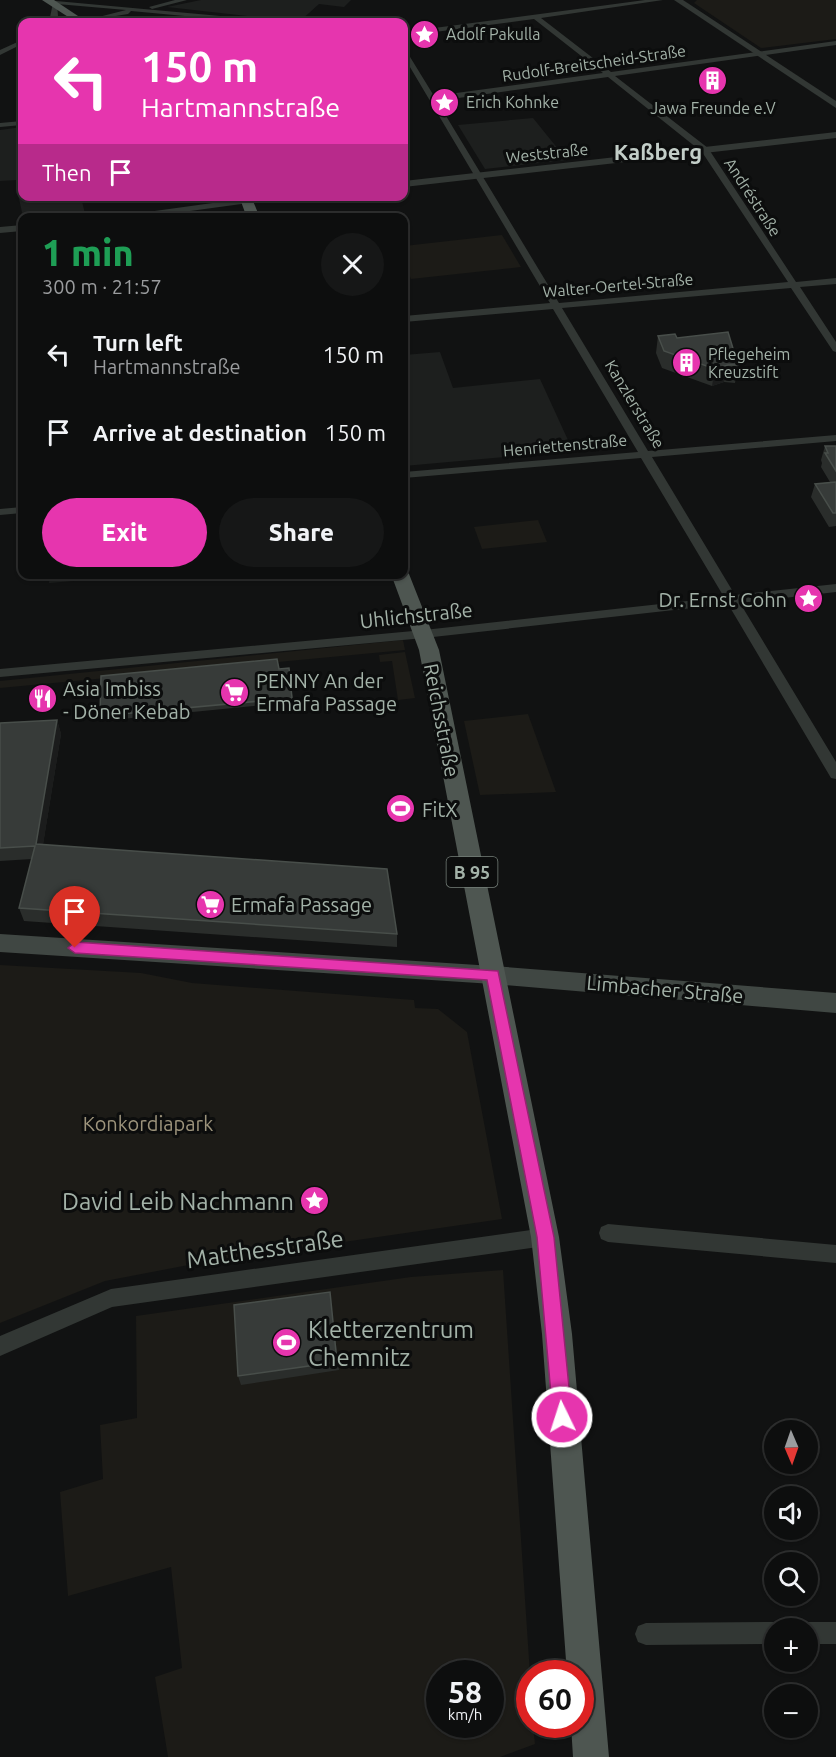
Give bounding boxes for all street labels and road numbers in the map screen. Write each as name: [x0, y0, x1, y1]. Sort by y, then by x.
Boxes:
street label: Rudolf-Breitscheid-Straße: [501, 41, 687, 85]
street label: Weststraße: [505, 140, 589, 166]
street label: Andréstraße: [721, 154, 785, 240]
street label: Walter-Oertel-Straße: [542, 269, 694, 301]
street label: Kanzlerstraße: [602, 357, 668, 451]
street label: Henriettenstraße: [502, 431, 628, 459]
street label: Uhlichstraße: [358, 598, 474, 632]
street label: Reichsstraße: [420, 661, 464, 779]
road number: B 95: [446, 857, 498, 887]
street label: Limbacher Straße: [586, 971, 744, 1007]
street label: Matthesstraße: [185, 1225, 345, 1273]

